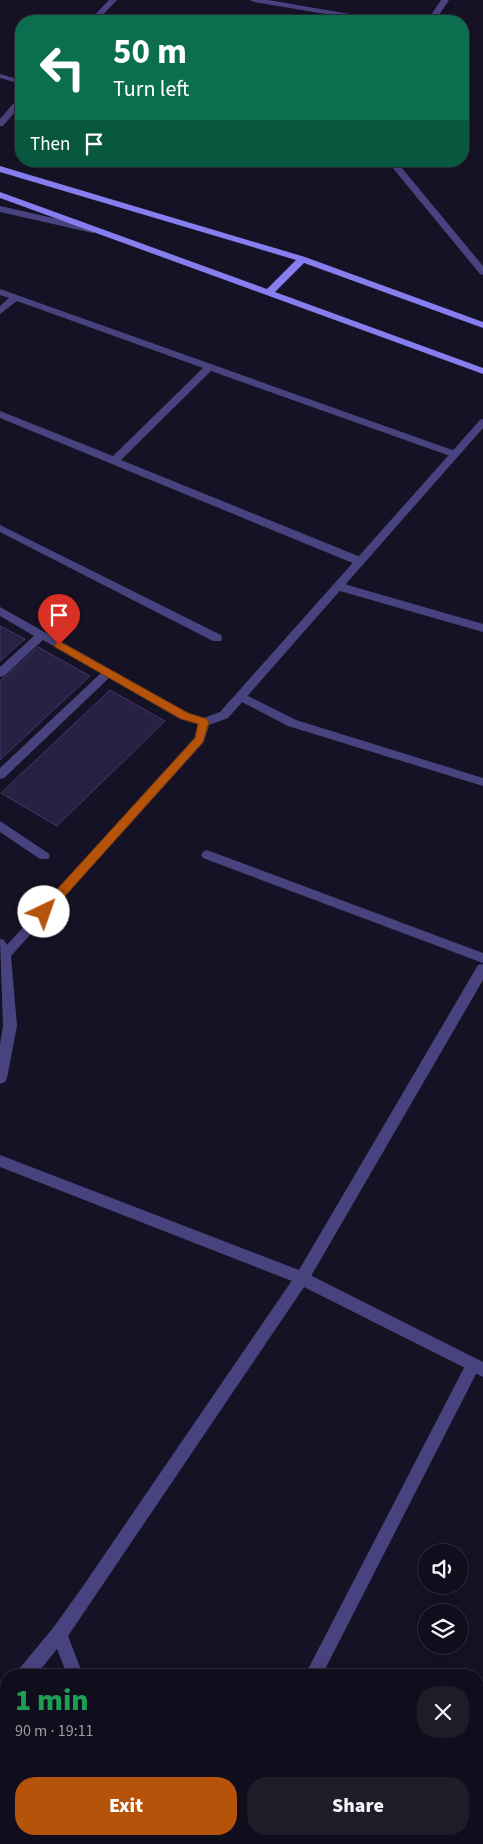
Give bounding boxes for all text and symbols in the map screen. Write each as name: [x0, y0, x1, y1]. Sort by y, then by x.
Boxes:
text: 50 m: [113, 27, 187, 77]
icon: left: [30, 35, 95, 100]
text: Turn left: [113, 73, 189, 105]
icon: arrive: [80, 130, 108, 158]
text: Then: [30, 131, 70, 158]
pin: [38, 594, 80, 645]
icon: arrive: [45, 601, 73, 629]
position arrow: [17, 885, 69, 937]
map controls: [418, 1544, 468, 1654]
button: sound: [418, 1544, 468, 1594]
button: layers: [418, 1604, 468, 1654]
text: 1 min: [15, 1679, 89, 1722]
button: close: [417, 1686, 469, 1738]
text: 90 m · 19:11: [15, 1720, 94, 1742]
button: Exit: [15, 1777, 237, 1835]
button: Share: [247, 1777, 469, 1835]

